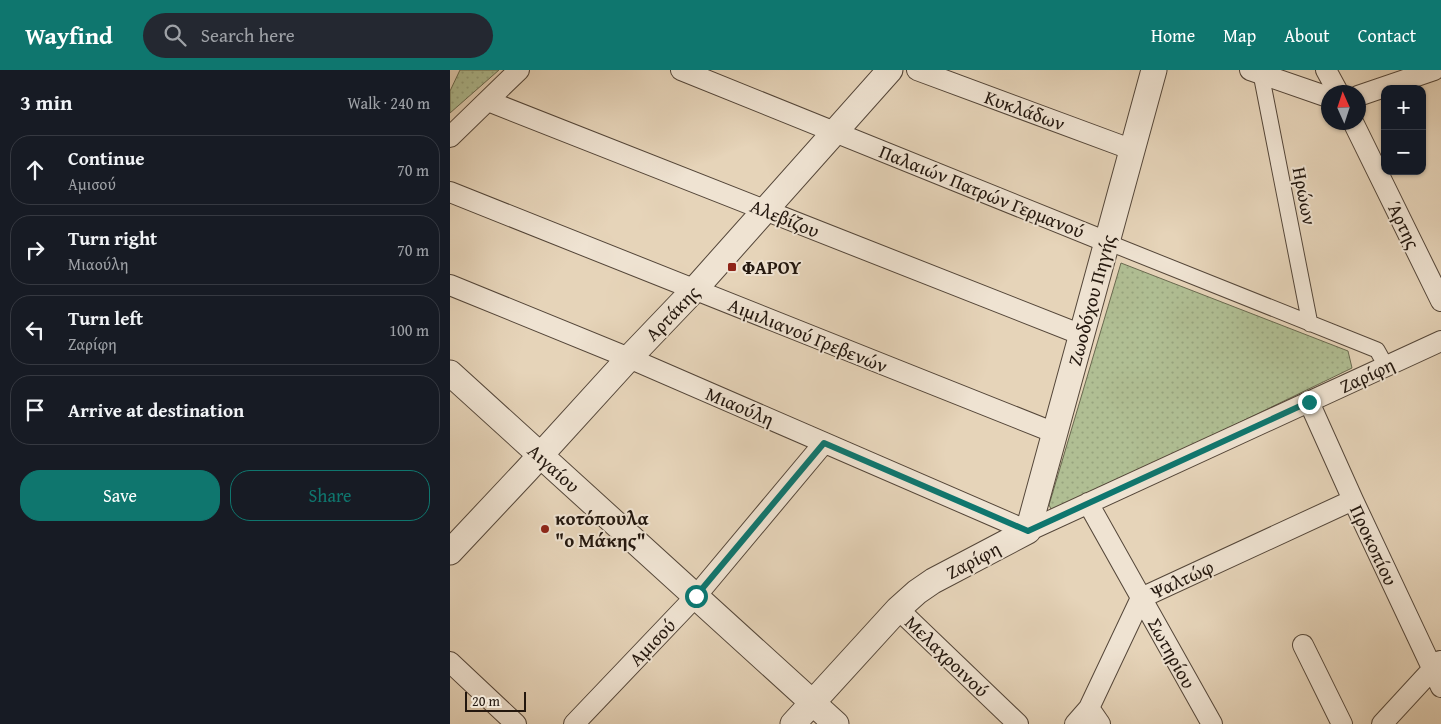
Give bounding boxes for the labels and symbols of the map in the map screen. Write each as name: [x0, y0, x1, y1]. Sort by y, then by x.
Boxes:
street label: Κυκλάδων: [981, 82, 1069, 138]
north arrow: [1321, 85, 1366, 130]
street label: Παλαιών Πατρών Γερμανού: [875, 137, 1089, 245]
street label: Ηρώων: [1286, 165, 1324, 228]
street label: Αλεβίζου: [746, 191, 824, 245]
street label: Άρτης: [1380, 196, 1428, 254]
street label: Ζωοδόχου Πηγής: [1060, 231, 1122, 369]
place label: ΦΑΡΟΥ: [742, 253, 801, 281]
marker: ΦΑΡΟΥ: [726, 261, 738, 273]
street label: Αρτάκης: [638, 279, 706, 347]
street label: Αιμιλιανού Γρεβενών: [724, 290, 892, 380]
street label: Ζαρίφη: [1335, 350, 1399, 400]
street label: Μιαούλη: [702, 379, 778, 433]
route end: [1298, 391, 1321, 414]
street label: Αιγαίου: [522, 437, 586, 499]
street label: Προκοπίου: [1343, 500, 1405, 590]
place label: κοτόπουλα "ο Μάκης": [555, 504, 649, 554]
marker: κοτόπουλα "ο Μάκης": [539, 523, 551, 535]
street label: Ζαρίφη: [941, 534, 1005, 586]
street label: Ψαλτώφ: [1145, 552, 1218, 606]
route start: [685, 585, 708, 608]
street label: Μελαχροινού: [899, 609, 995, 704]
street label: Αμισού: [622, 612, 682, 672]
street label: Σωτηρίου: [1141, 613, 1203, 694]
scale bar: [465, 689, 526, 712]

